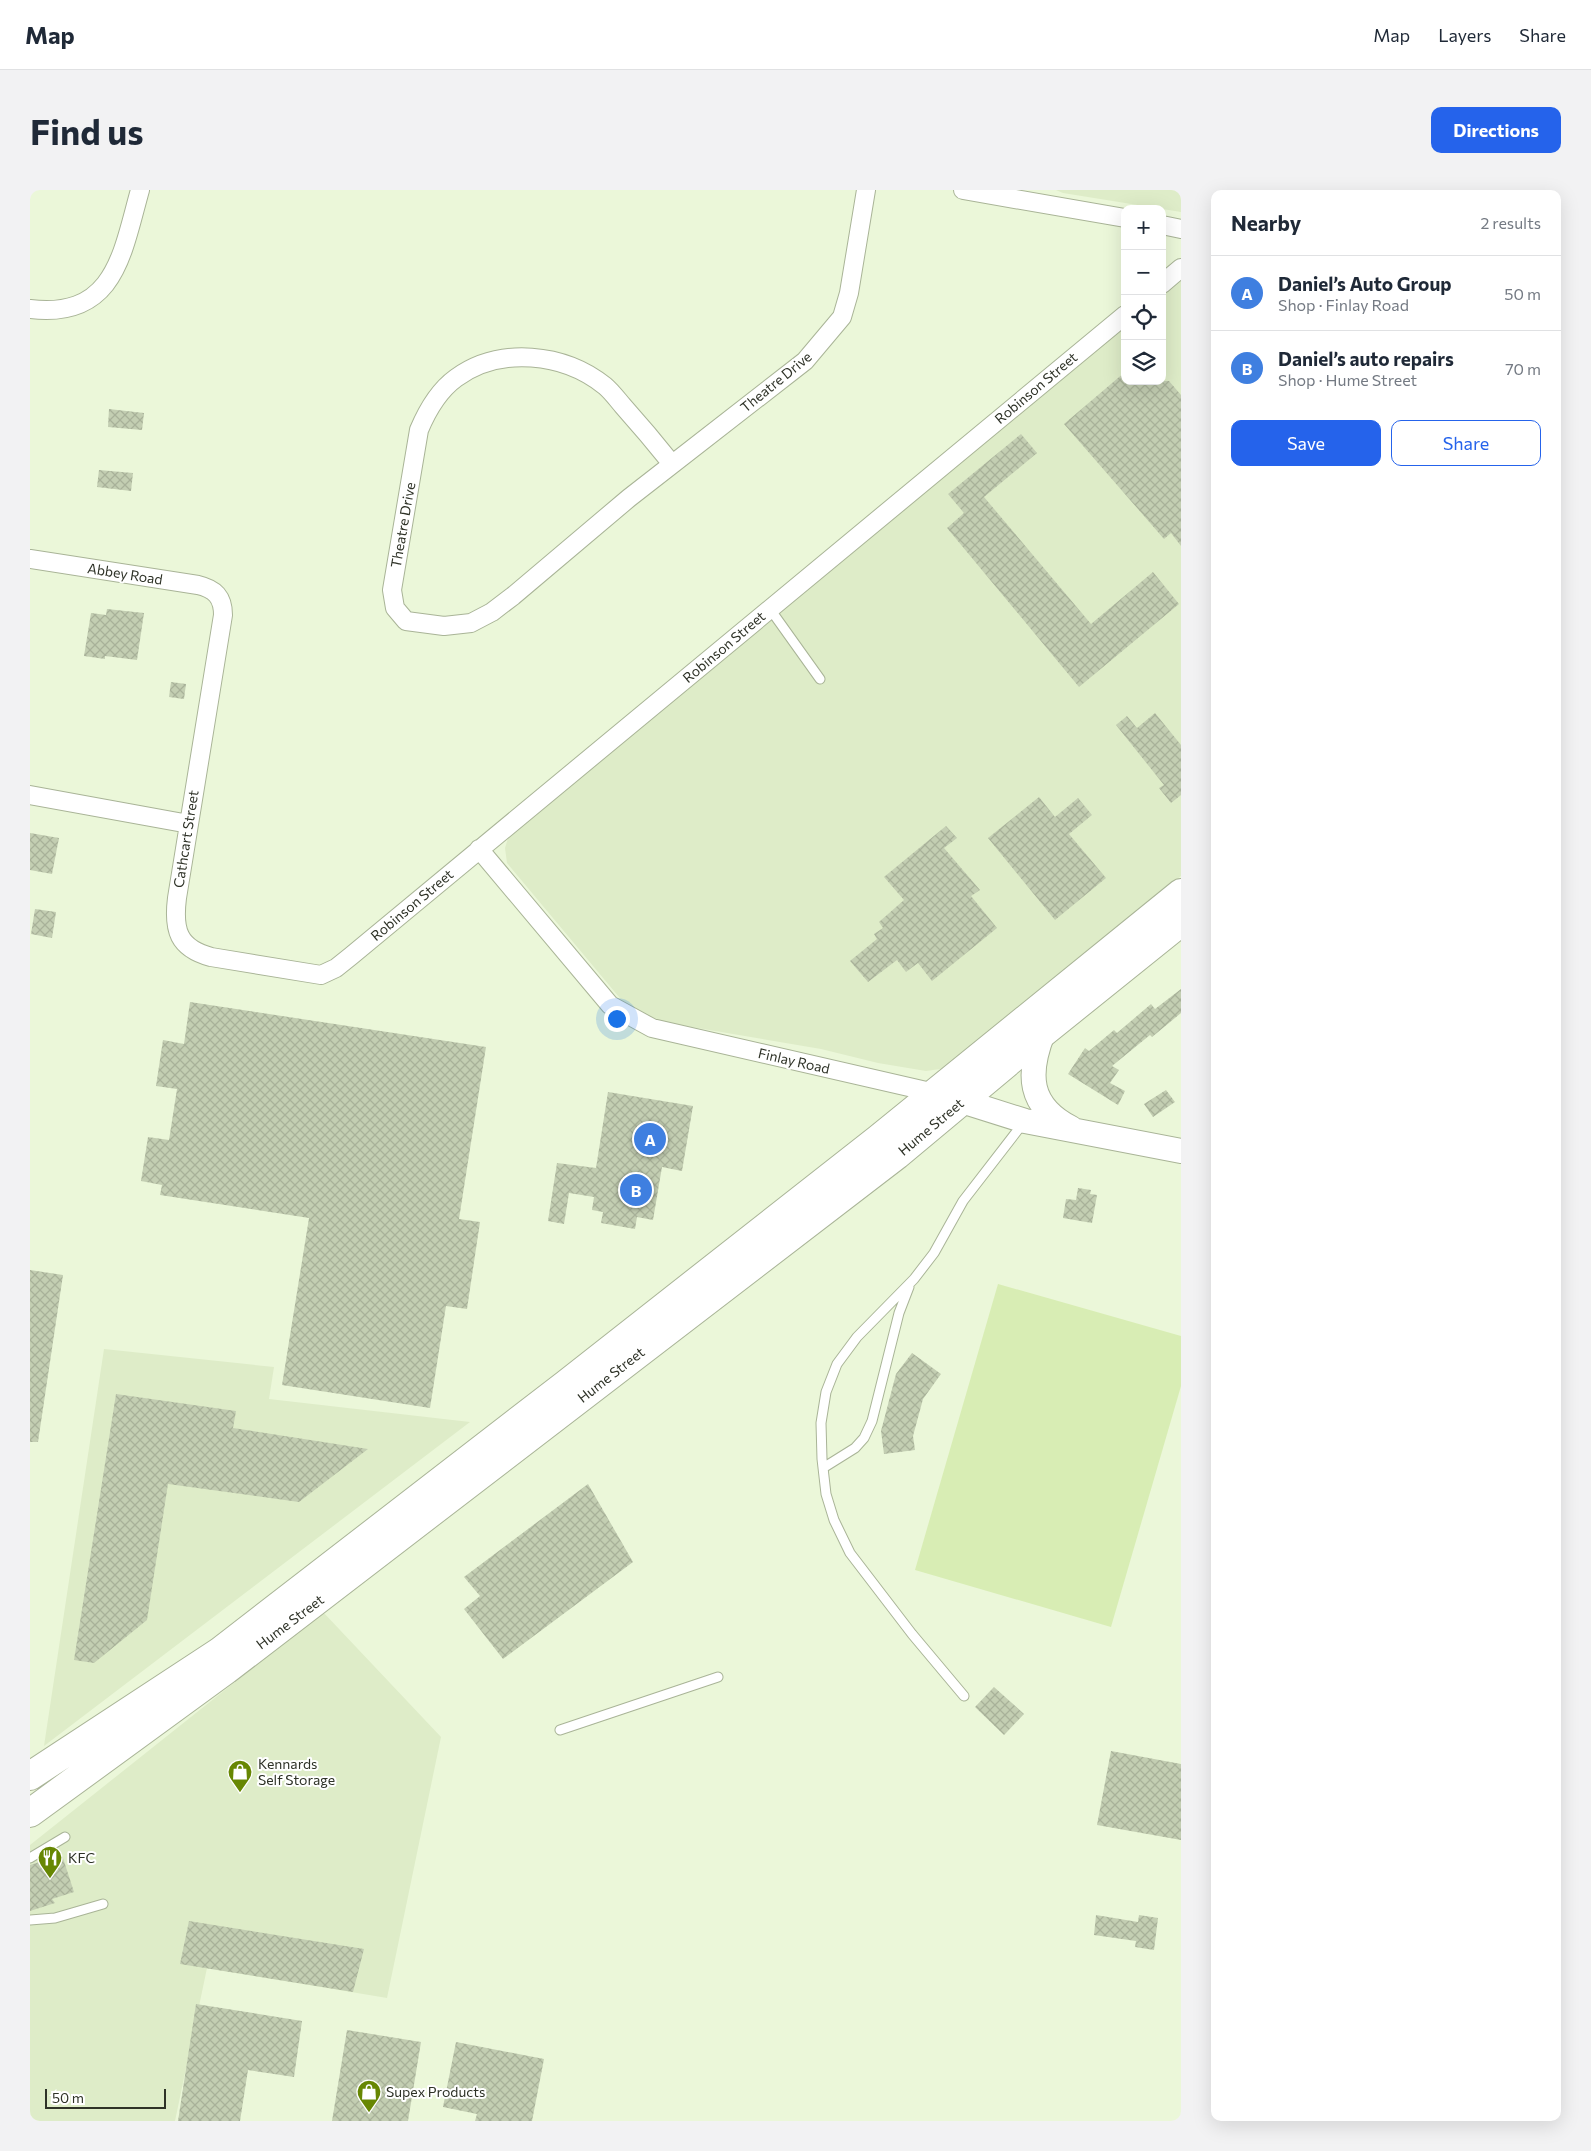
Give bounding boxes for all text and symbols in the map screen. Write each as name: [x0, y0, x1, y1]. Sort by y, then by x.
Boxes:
text: Map: [25, 20, 75, 49]
text: Map: [1373, 24, 1410, 46]
text: Layers: [1438, 24, 1491, 46]
text: Share: [1519, 24, 1566, 46]
button: Directions: [1431, 107, 1561, 153]
text: Find us: [30, 109, 144, 152]
map controls: [1121, 205, 1166, 385]
button: +: [1121, 205, 1166, 250]
text: Nearby: [1231, 210, 1301, 235]
text: 2 results: [1480, 213, 1541, 232]
button: −: [1121, 250, 1166, 295]
text: Daniel’s Auto Group: [1278, 272, 1452, 295]
text: A: [1241, 284, 1253, 303]
text: 50 m: [1504, 284, 1541, 303]
button: locate: [1121, 295, 1166, 340]
text: Shop · Finlay Road: [1278, 295, 1409, 314]
button: layers: [1121, 340, 1166, 385]
text: Daniel’s auto repairs: [1278, 347, 1454, 370]
street label: Theatre Drive: [737, 348, 815, 415]
street label: Robinson Street: [991, 348, 1080, 427]
text: B: [1242, 359, 1252, 378]
text: 70 m: [1505, 359, 1541, 378]
text: Shop · Hume Street: [1278, 370, 1417, 389]
button: Save: [1231, 420, 1381, 466]
button: Share: [1391, 420, 1541, 466]
street label: Theatre Drive: [387, 481, 418, 569]
street label: Abbey Road: [86, 559, 164, 588]
street label: Robinson Street: [679, 607, 768, 686]
street label: Cathcart Street: [169, 789, 202, 889]
street label: Robinson Street: [367, 865, 456, 944]
your location: [604, 1006, 630, 1032]
street label: Finlay Road: [757, 1044, 832, 1077]
street label: Hume Street: [895, 1094, 967, 1159]
pin: A: [634, 1120, 666, 1158]
pin: B: [620, 1171, 652, 1209]
street label: Hume Street: [574, 1343, 648, 1406]
street label: Hume Street: [253, 1591, 327, 1653]
place label: Kennards Self Storage: [258, 1755, 335, 1788]
shop icon: Kennards Self Storage: [227, 1759, 253, 1793]
restaurant icon: KFC: [37, 1845, 63, 1879]
place label: KFC: [68, 1849, 95, 1866]
shop icon: Supex Products: [356, 2079, 382, 2113]
place label: Supex Products: [386, 2083, 485, 2100]
scale bar: [45, 2086, 166, 2109]
text: 50 m: [52, 2089, 84, 2106]

